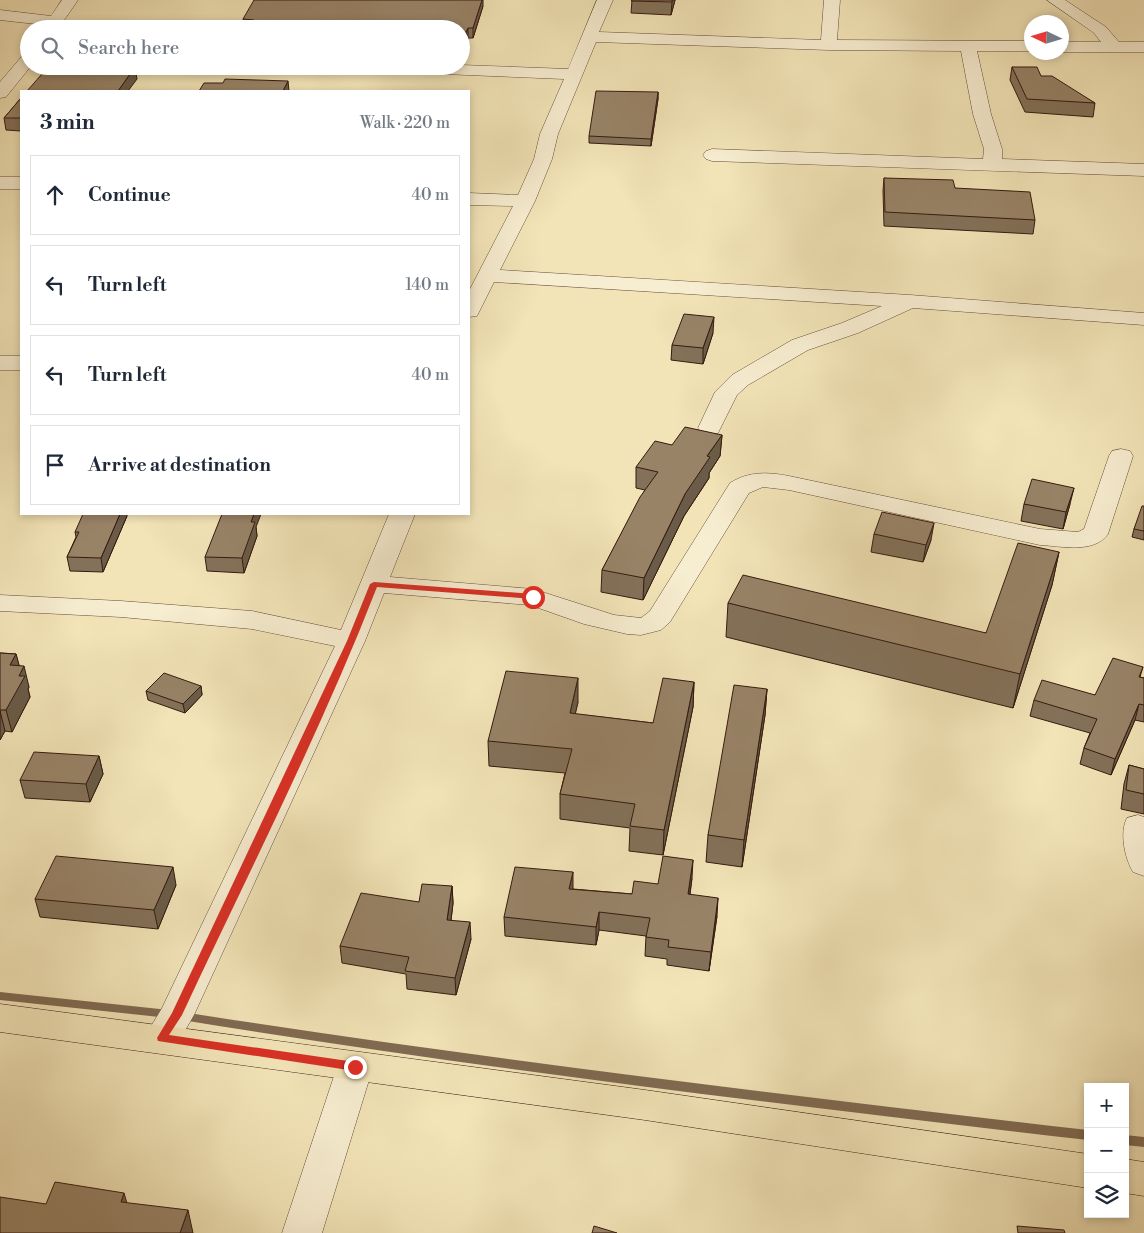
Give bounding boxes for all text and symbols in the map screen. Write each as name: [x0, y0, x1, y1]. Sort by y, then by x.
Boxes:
north arrow: [1024, 15, 1069, 60]
search box: [20, 20, 470, 75]
icon: search: [38, 34, 66, 62]
text: Search here: [78, 36, 179, 60]
text: 3 min: [40, 110, 95, 136]
text: Walk · 220 m: [360, 113, 450, 133]
icon: ahead: [41, 181, 69, 209]
text: Continue: [88, 183, 171, 207]
text: 40 m: [412, 185, 449, 205]
icon: left: [41, 271, 69, 299]
text: Turn left: [88, 273, 167, 297]
text: 140 m: [405, 275, 449, 295]
icon: left: [41, 361, 69, 389]
text: Turn left: [88, 363, 167, 387]
text: 40 m: [412, 365, 449, 385]
icon: arrive: [41, 451, 69, 479]
text: Arrive at destination: [88, 453, 271, 477]
route start: [522, 586, 545, 609]
route end: [344, 1056, 367, 1079]
map controls: [1084, 1083, 1129, 1218]
button: +: [1084, 1083, 1129, 1128]
button: −: [1084, 1128, 1129, 1173]
button: layers: [1084, 1173, 1129, 1218]

